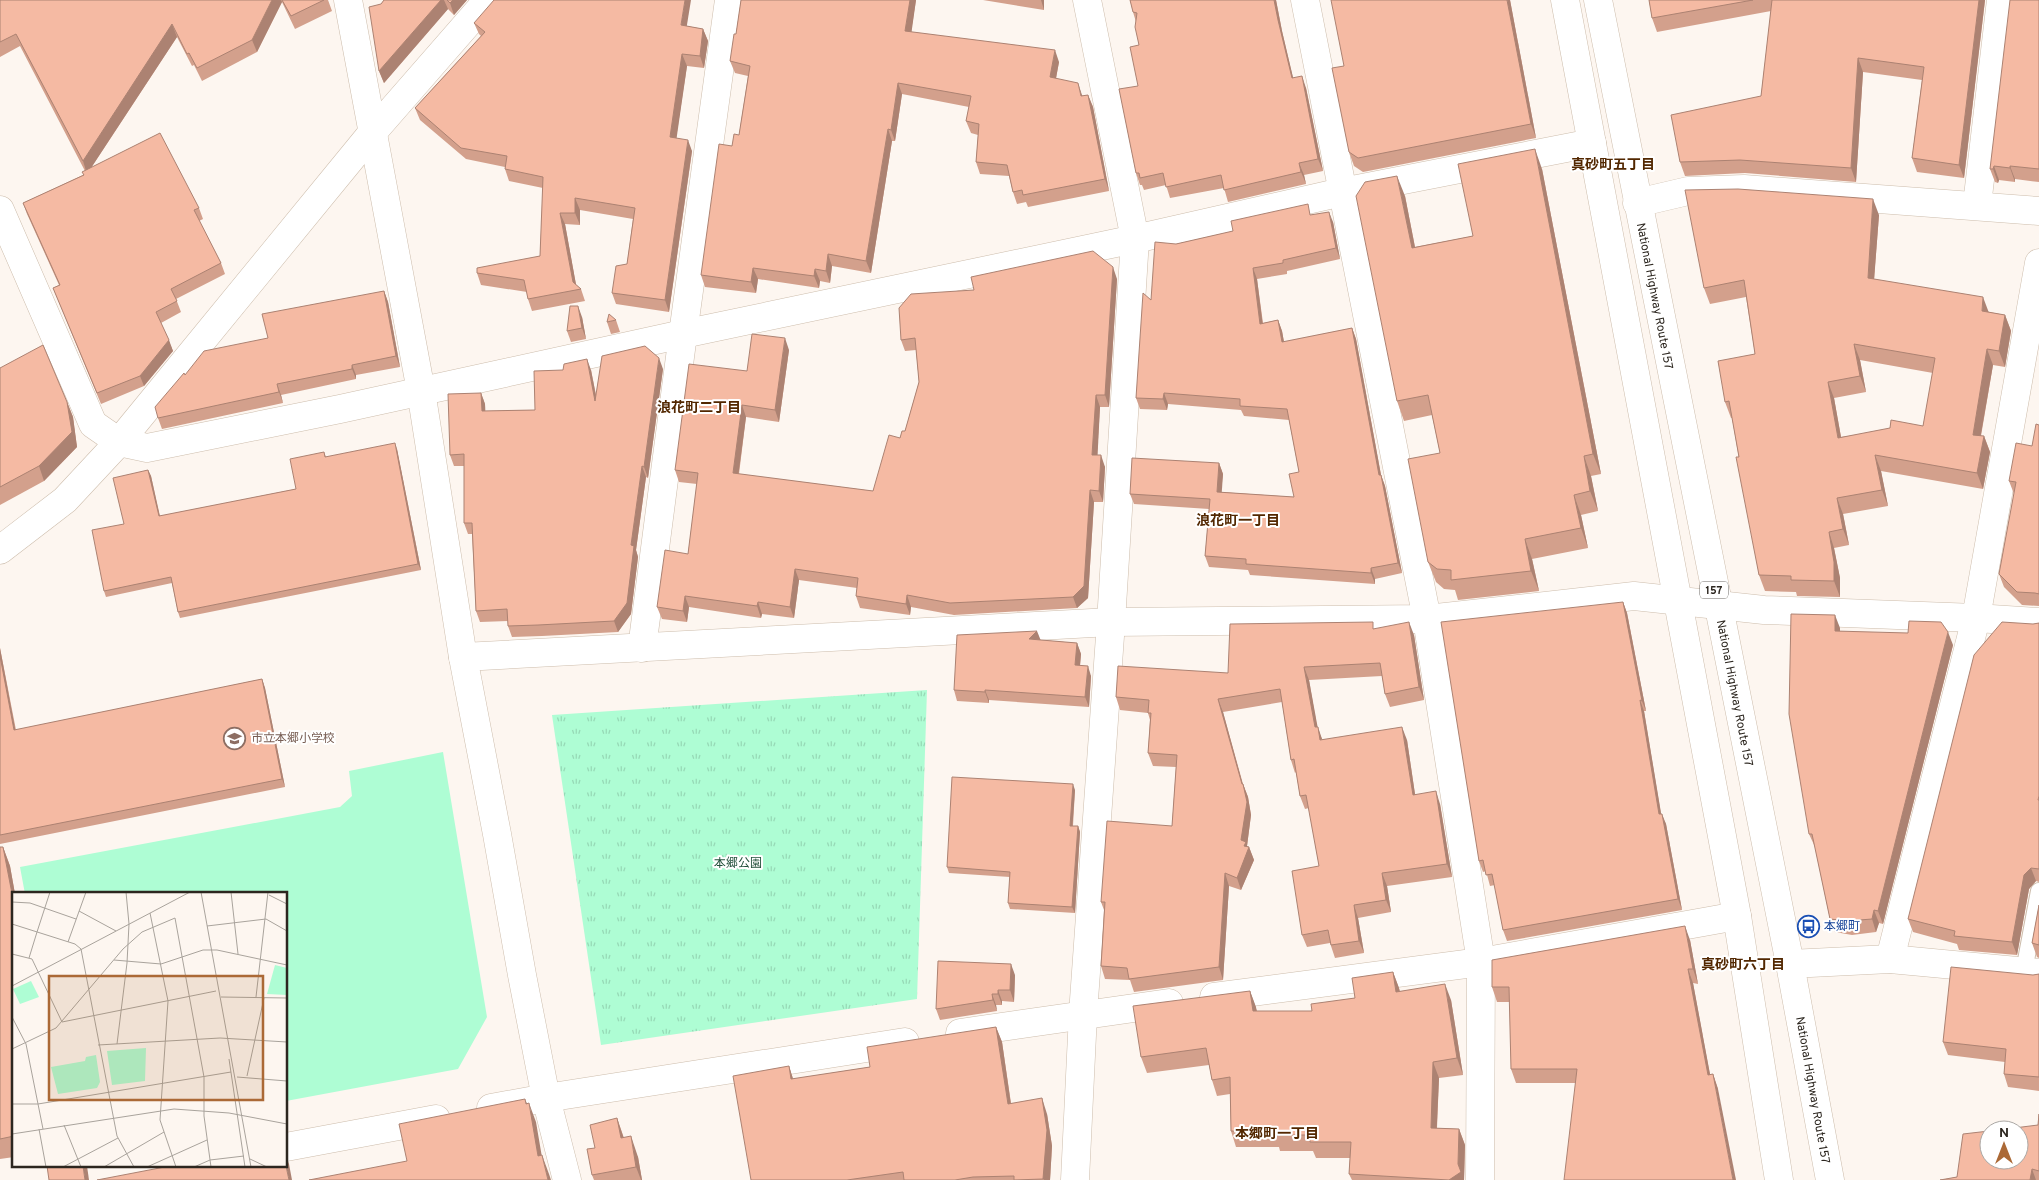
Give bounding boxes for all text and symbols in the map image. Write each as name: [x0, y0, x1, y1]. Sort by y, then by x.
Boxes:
district label: 真砂町五丁目: [1571, 157, 1655, 174]
street label: National Highway Route 157: [1632, 222, 1676, 371]
district label: 浪花町二丁目: [657, 400, 741, 417]
district label: 浪花町一丁目: [1196, 513, 1280, 530]
road number: 157: [1700, 582, 1728, 598]
street label: National Highway Route 157: [1712, 619, 1756, 768]
school or university icon: 市立本郷小学校: [223, 726, 247, 750]
place label: 市立本郷小学校: [251, 731, 335, 747]
park label: 本郷公園: [714, 856, 762, 872]
inset map: [12, 892, 288, 1168]
bus stop icon: 本郷町: [1796, 914, 1820, 938]
place label: 本郷町: [1824, 919, 1860, 935]
district label: 真砂町六丁目: [1701, 957, 1785, 974]
street label: National Highway Route 157: [1791, 1015, 1833, 1165]
north arrow: [1979, 1120, 2029, 1170]
text: N: [1999, 1125, 2009, 1142]
district label: 本郷町一丁目: [1235, 1126, 1319, 1143]

